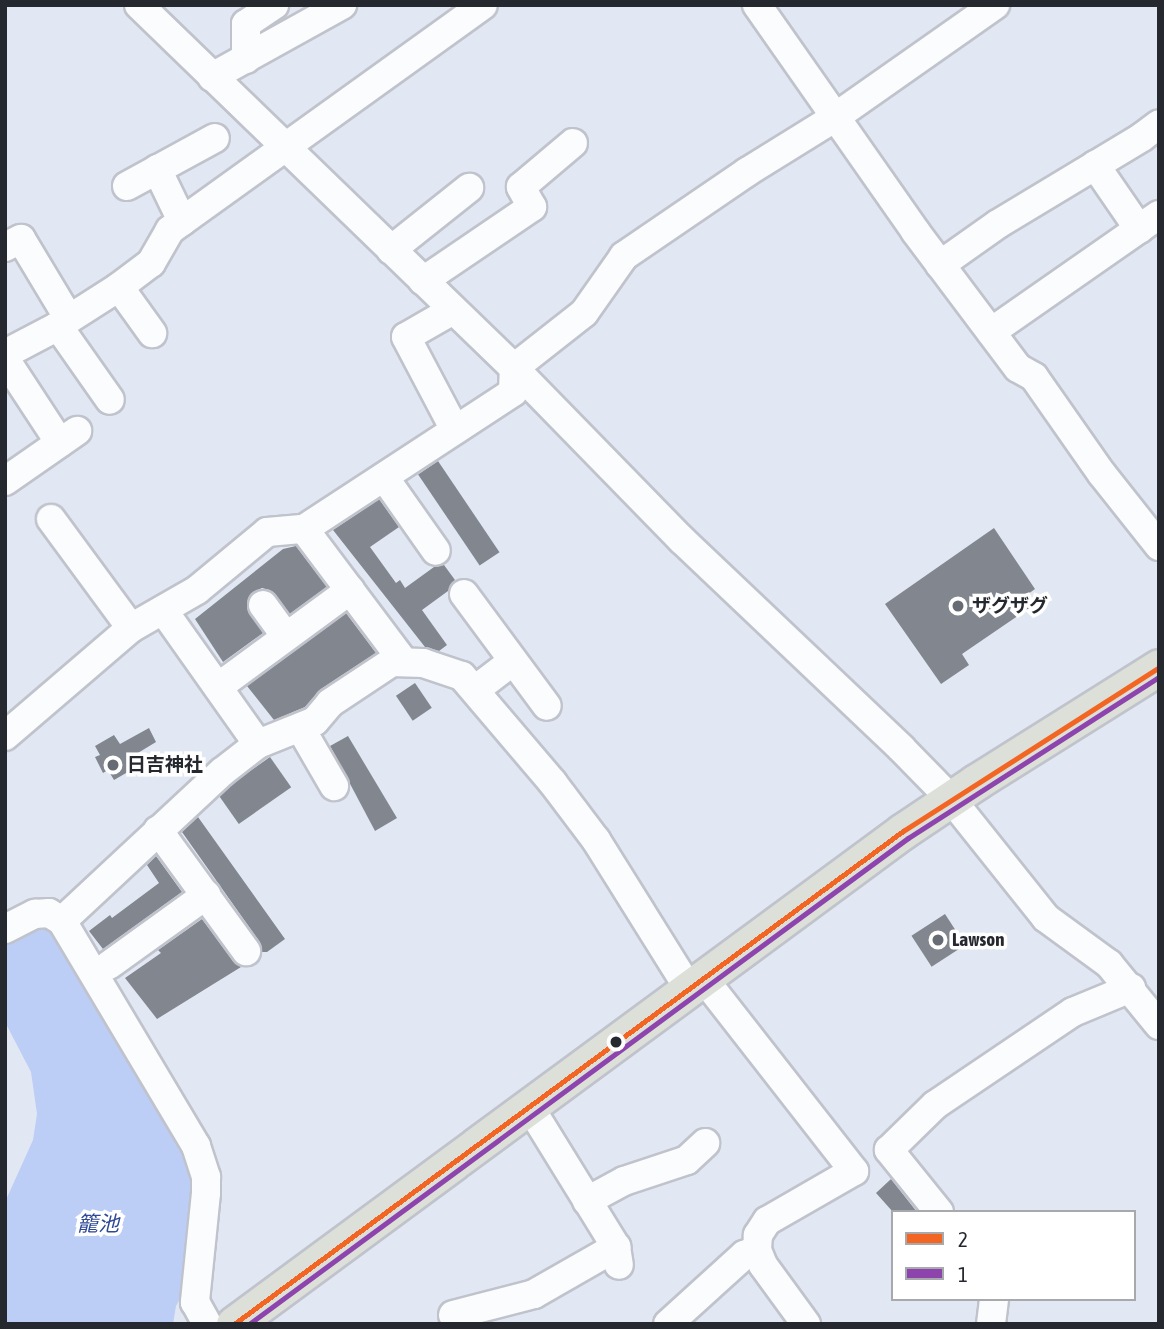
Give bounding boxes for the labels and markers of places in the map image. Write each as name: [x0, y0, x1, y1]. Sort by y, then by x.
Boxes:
place label: ザグザグ: [972, 595, 1048, 617]
marker: ザグザグ: [950, 598, 966, 614]
place label: 日吉神社: [127, 754, 203, 776]
marker: 日吉神社: [105, 757, 121, 773]
place label: Lawson: [952, 929, 1004, 951]
marker: Lawson: [930, 932, 946, 948]
unlabelled marker: [609, 1035, 623, 1049]

